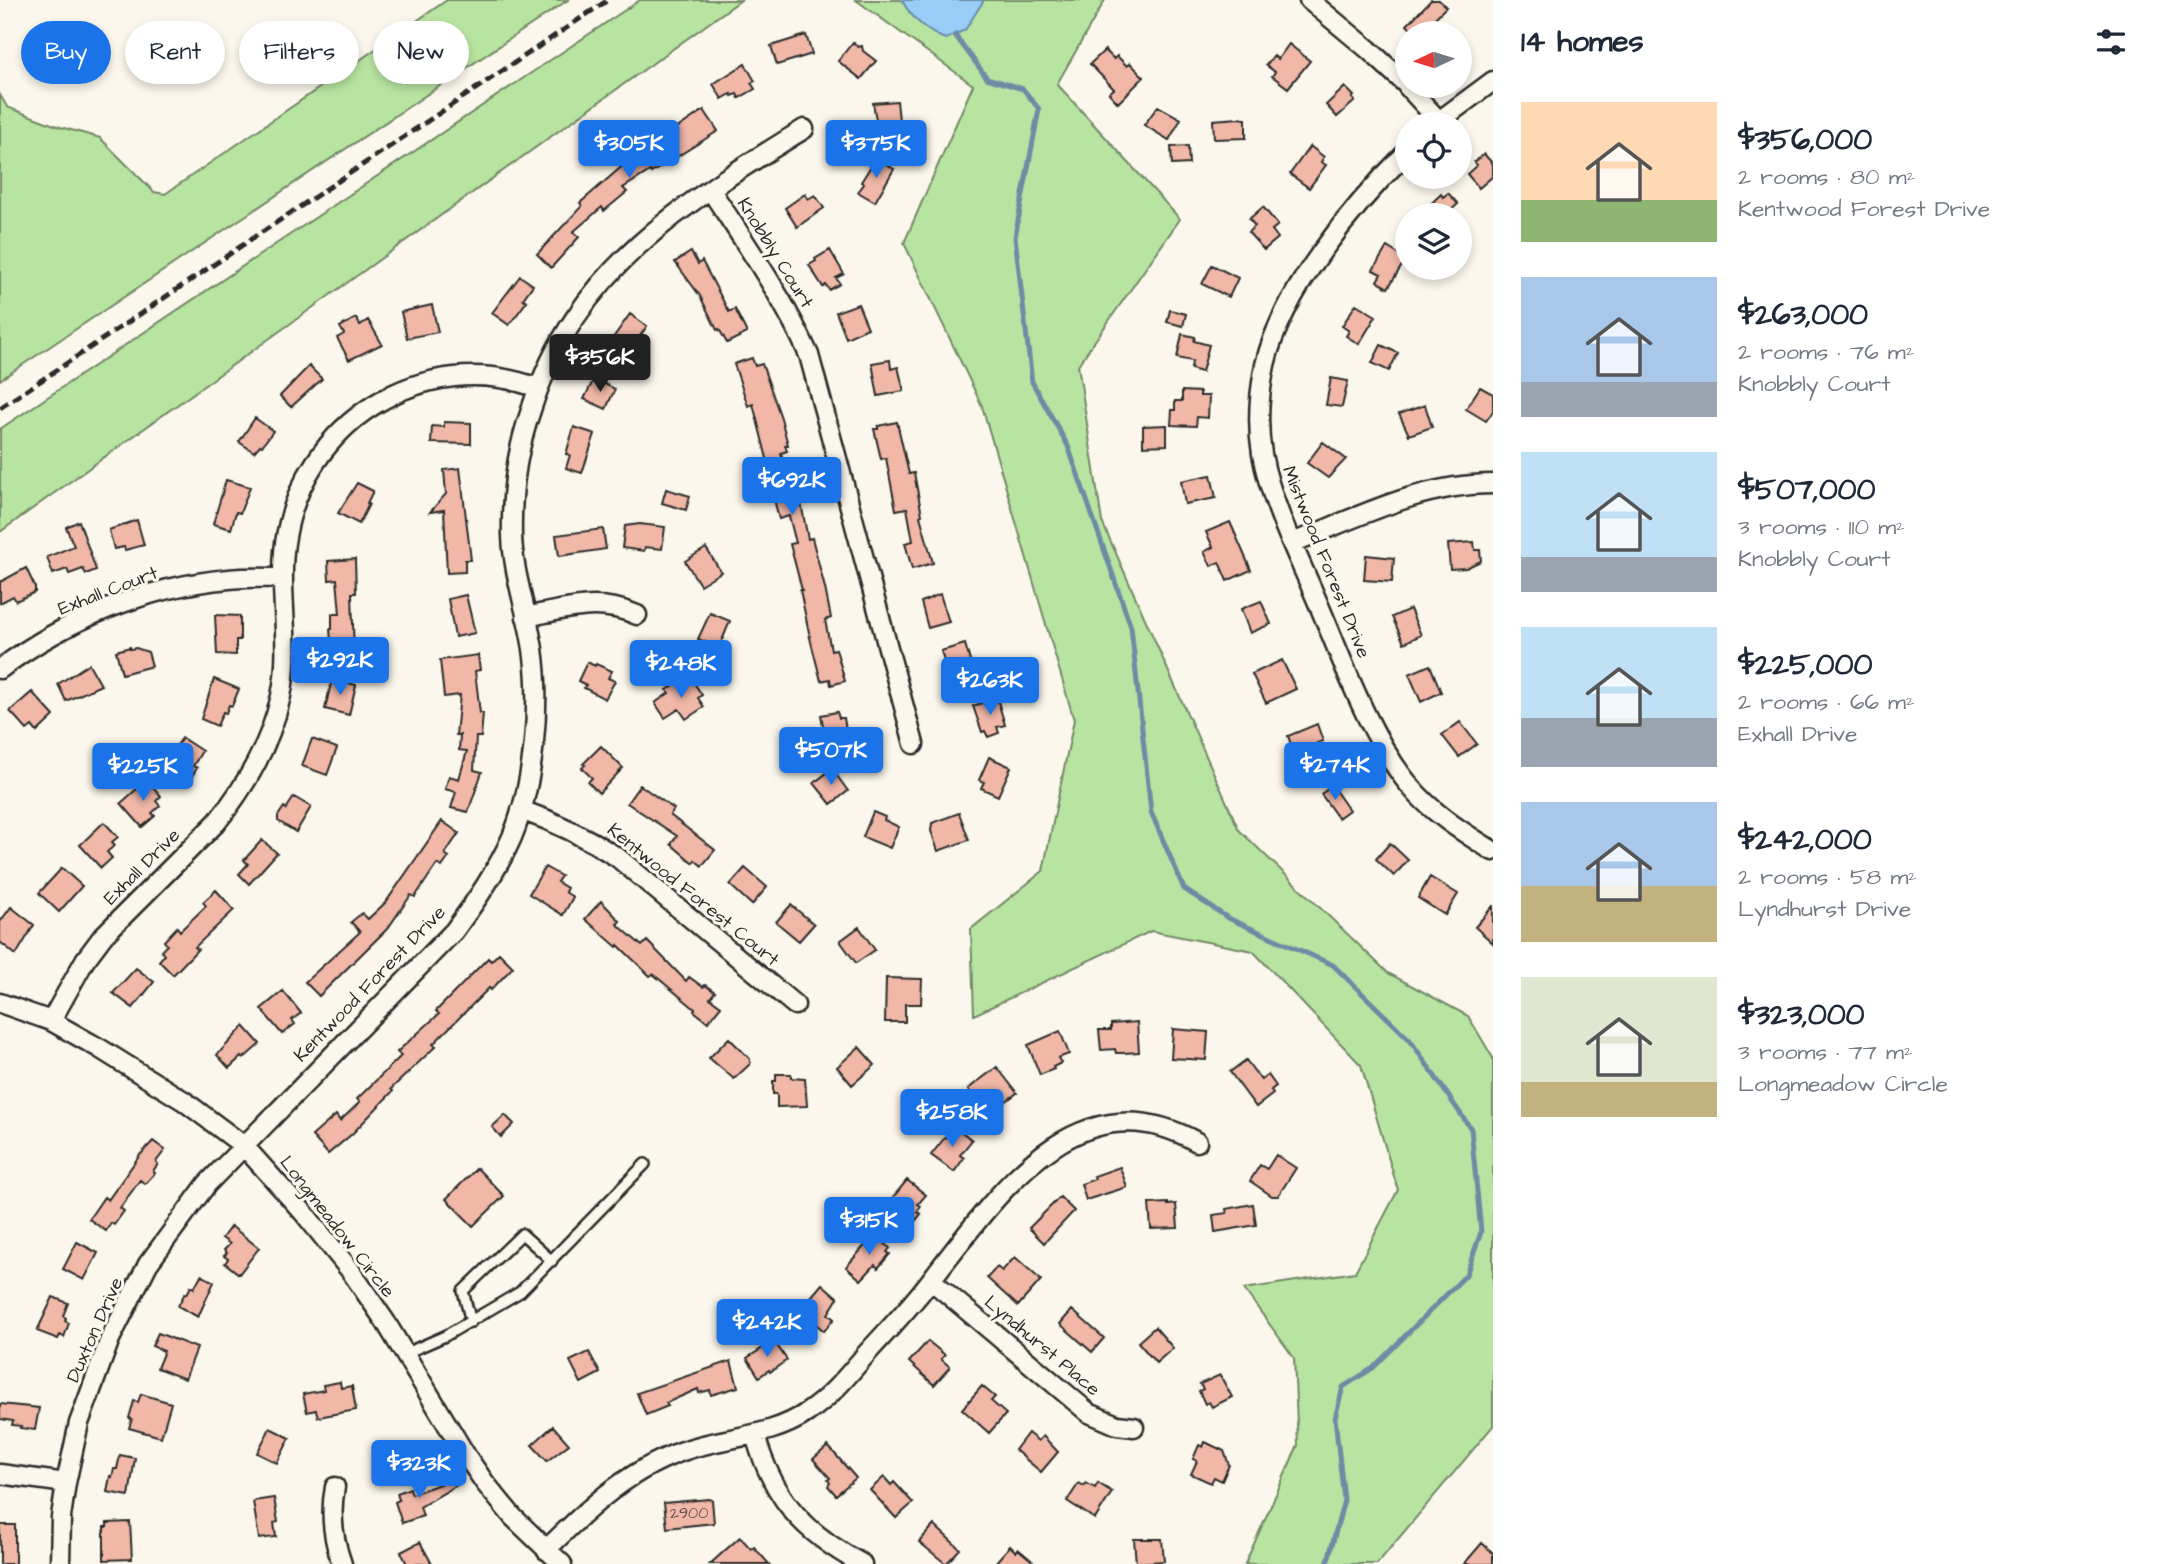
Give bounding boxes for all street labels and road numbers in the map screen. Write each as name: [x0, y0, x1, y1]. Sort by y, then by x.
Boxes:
street label: Knobbly Court: [729, 192, 820, 314]
street label: Mistwood Forest Drive: [1275, 462, 1377, 662]
street label: Exhall Court: [54, 560, 162, 622]
street label: Kentwood Forest Court: [601, 817, 785, 973]
street label: Exhall Drive: [98, 823, 186, 911]
street label: Kentwood Forest Drive: [288, 900, 452, 1068]
street label: Longmeadow Circle: [272, 1150, 401, 1304]
street label: Duxton Drive: [60, 1273, 130, 1387]
street label: Lyndhurst Place: [977, 1289, 1106, 1403]

